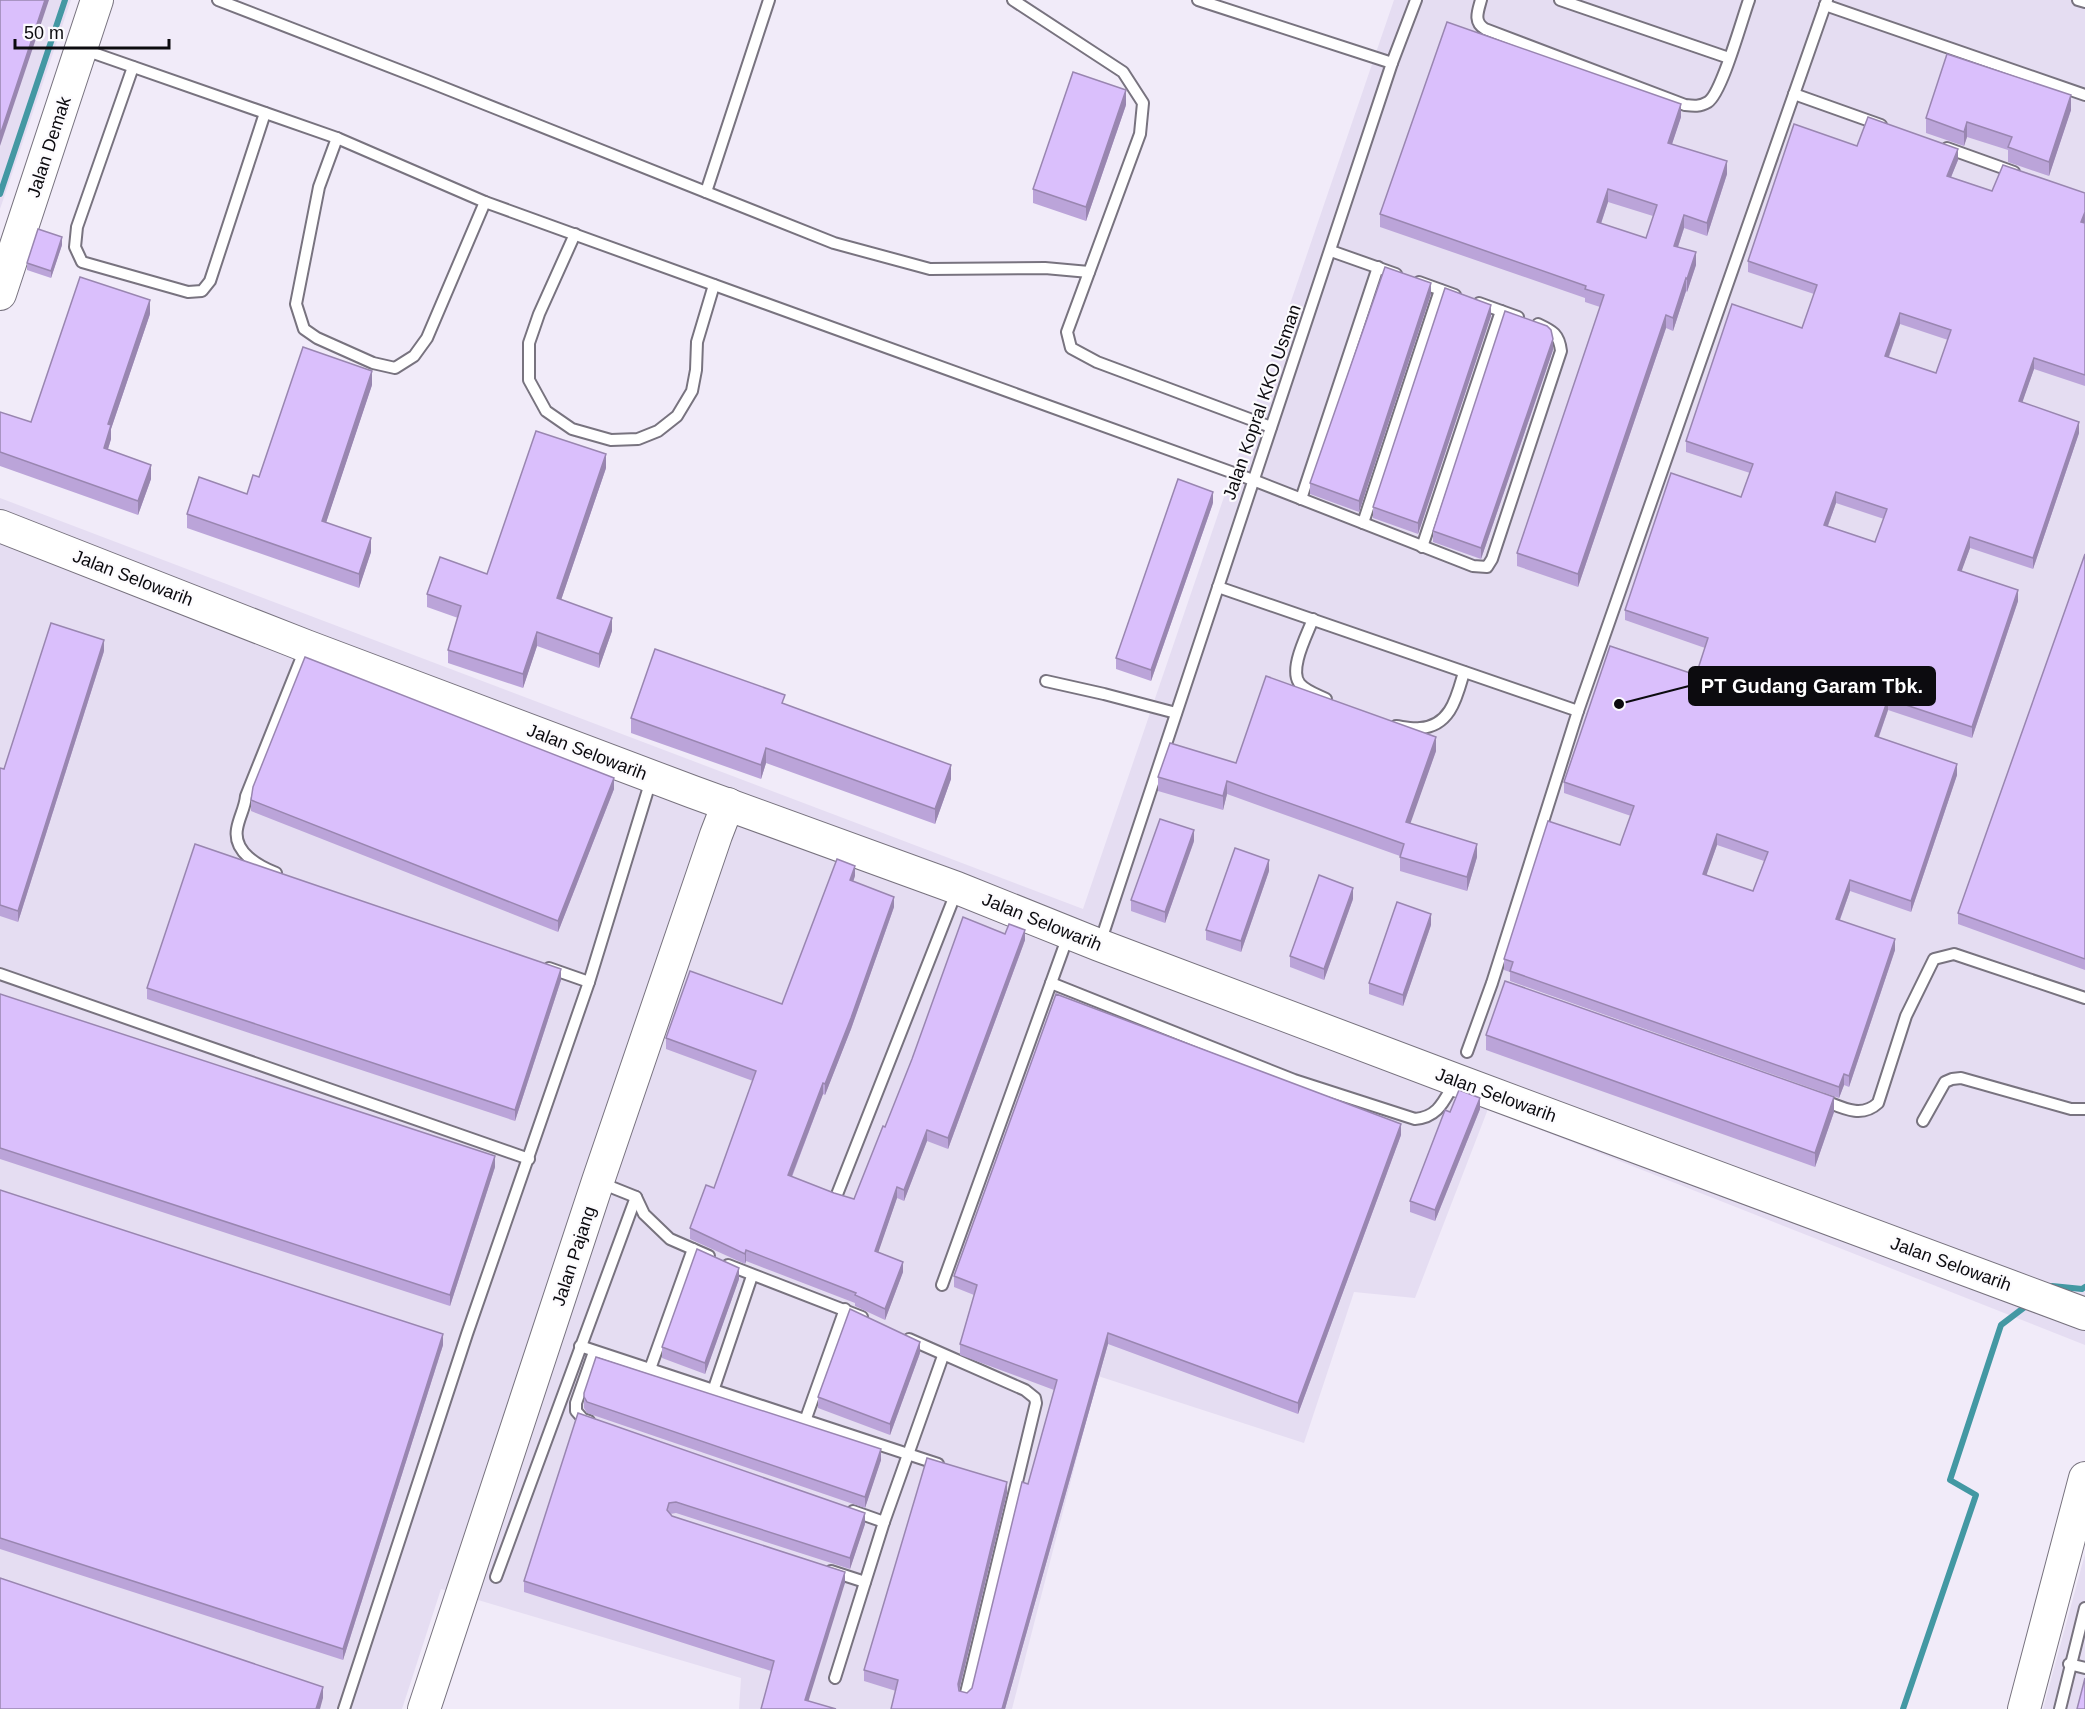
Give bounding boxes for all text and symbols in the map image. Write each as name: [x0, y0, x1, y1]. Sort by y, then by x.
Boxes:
scale bar: [15, 12, 170, 50]
text: 50 m: [24, 23, 64, 43]
street label: Jalan Demak: [23, 93, 75, 200]
street label: Jalan Kopral KKO Usman: [1219, 302, 1305, 502]
street label: Jalan Selowarih: [70, 546, 196, 610]
callout: PT Gudang Garam Tbk.: [1689, 667, 1935, 705]
text: PT Gudang Garam Tbk.: [1701, 675, 1923, 697]
street label: Jalan Selowarih: [524, 720, 650, 784]
street label: Jalan Selowarih: [979, 889, 1105, 955]
street label: Jalan Selowarih: [1433, 1064, 1559, 1126]
street label: Jalan Pajang: [548, 1203, 600, 1309]
street label: Jalan Selowarih: [1888, 1233, 2014, 1295]

